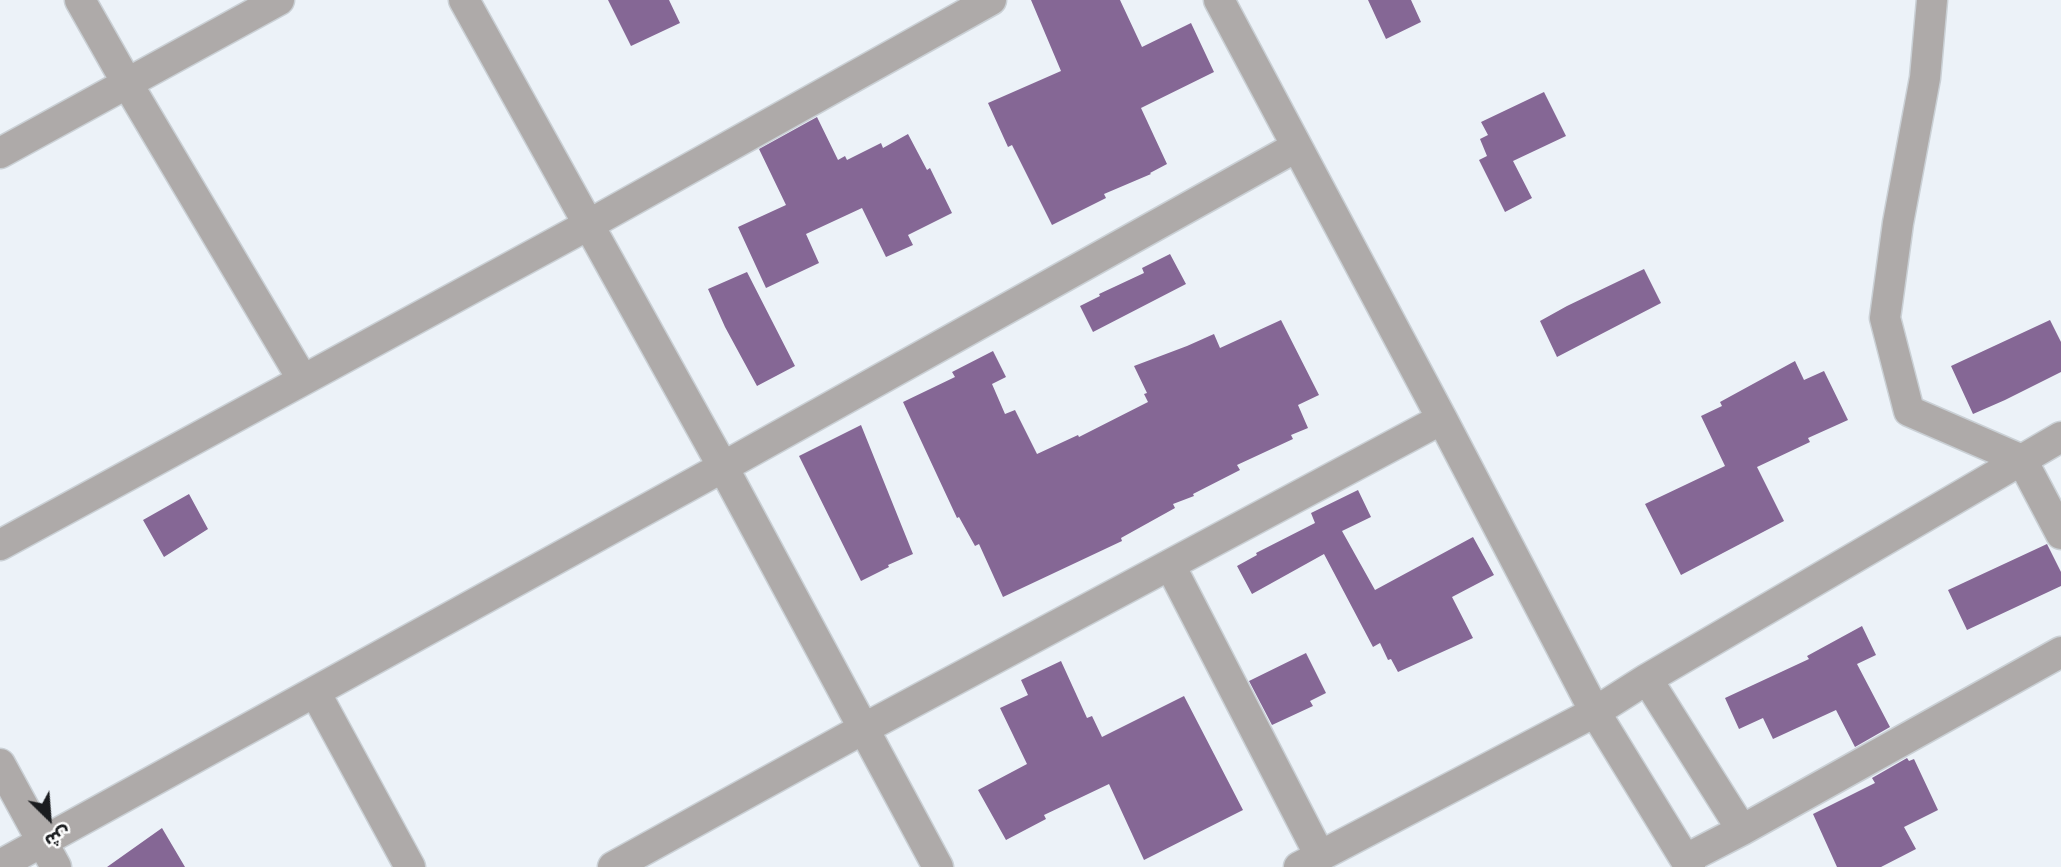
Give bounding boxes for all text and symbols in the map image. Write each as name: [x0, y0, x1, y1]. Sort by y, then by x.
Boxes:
north arrow: [14, 783, 84, 853]
text: ش: [42, 822, 74, 853]

